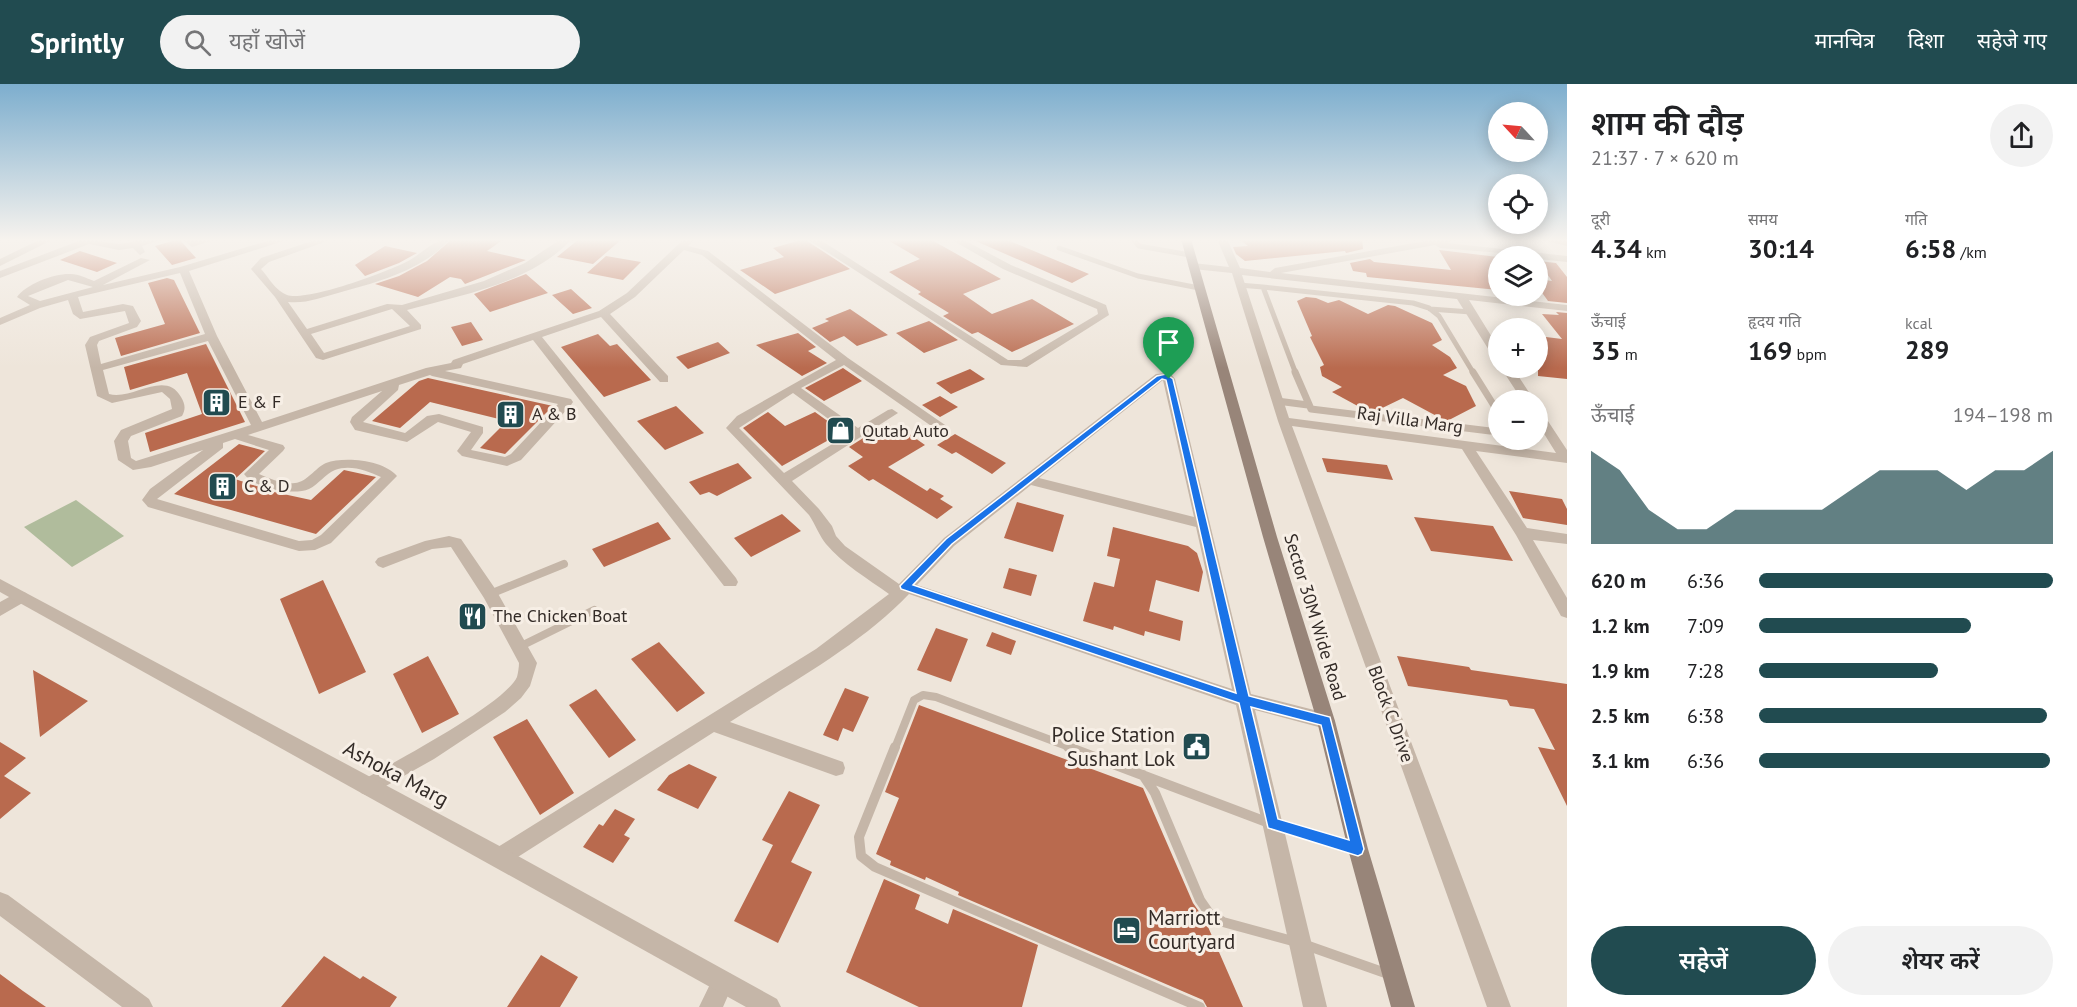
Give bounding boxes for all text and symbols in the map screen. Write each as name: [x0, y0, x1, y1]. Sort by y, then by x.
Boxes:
search box: [160, 15, 580, 69]
text: Sprintly: [30, 24, 124, 61]
icon: search: [181, 26, 214, 59]
text: यहाँ खोजें: [229, 27, 305, 55]
text: मानचित्र: [1815, 27, 1875, 54]
text: दिशा: [1908, 27, 1944, 54]
text: सहेजे गए: [1977, 27, 2047, 54]
text: शाम की दौड़: [1591, 101, 1744, 144]
north arrow: [1488, 102, 1548, 162]
map controls: [1488, 102, 1548, 450]
button: share: [1990, 104, 2053, 167]
text: 21:37 · 7 × 620 m: [1591, 145, 1739, 171]
button: locate: [1488, 174, 1548, 234]
text: दूरी: [1591, 209, 1610, 229]
text: समय: [1748, 209, 1778, 229]
text: गति: [1905, 209, 1927, 229]
text: 4.34: [1591, 232, 1642, 265]
text: 30:14: [1748, 232, 1814, 265]
text: 6:58: [1905, 232, 1956, 265]
text: km: [1642, 242, 1667, 262]
text: /km: [1956, 242, 1987, 262]
button: layers: [1488, 246, 1548, 306]
text: ऊँचाई: [1591, 311, 1626, 331]
text: हृदय गति: [1748, 311, 1801, 331]
text: kcal: [1905, 313, 1932, 333]
pin: [1143, 317, 1194, 379]
button: +: [1488, 318, 1548, 378]
icon: arrive: [1152, 326, 1185, 359]
text: 289: [1905, 333, 1949, 366]
text: 35: [1591, 334, 1620, 367]
text: 169: [1748, 334, 1792, 367]
text: m: [1620, 344, 1638, 364]
text: bpm: [1792, 344, 1827, 364]
building icon: E & F: [201, 386, 233, 418]
place label: E & F: [238, 390, 281, 413]
button: −: [1488, 390, 1548, 450]
building icon: A & B: [495, 398, 527, 430]
street label: Raj Villa Marg: [1356, 401, 1465, 438]
place label: A & B: [532, 402, 577, 425]
text: ऊँचाई: [1591, 402, 1634, 428]
text: 194–198 m: [1953, 402, 2053, 428]
shop icon: Qutab Auto: [825, 415, 857, 447]
place label: Qutab Auto: [862, 419, 949, 442]
building icon: C & D: [207, 470, 239, 502]
place label: C & D: [244, 474, 290, 497]
street label: Sector 30M Wide Road: [1279, 531, 1352, 703]
text: 620 m: [1591, 568, 1646, 594]
text: 6:36: [1687, 568, 1724, 594]
restaurant icon: The Chicken Boat: [456, 600, 488, 632]
place label: The Chicken Boat: [493, 604, 627, 627]
text: 1.2 km: [1591, 613, 1650, 639]
text: 7:09: [1687, 613, 1724, 639]
text: 1.9 km: [1591, 658, 1650, 684]
text: 7:28: [1687, 658, 1724, 684]
street label: Block C Drive: [1363, 662, 1420, 765]
text: 2.5 km: [1591, 703, 1650, 729]
text: 6:38: [1687, 703, 1724, 729]
place label: Police Station Sushant Lok: [1052, 721, 1175, 772]
public building icon: Police Station Sushant Lok: [1180, 731, 1212, 763]
street label: Ashoka Marg: [339, 735, 454, 813]
text: 3.1 km: [1591, 748, 1650, 774]
text: 6:36: [1687, 748, 1724, 774]
place label: Marriott Courtyard: [1148, 904, 1235, 955]
hotel icon: Marriott Courtyard: [1111, 914, 1143, 946]
button: सहेजें: [1591, 926, 1816, 995]
button: शेयर करें: [1828, 926, 2053, 995]

